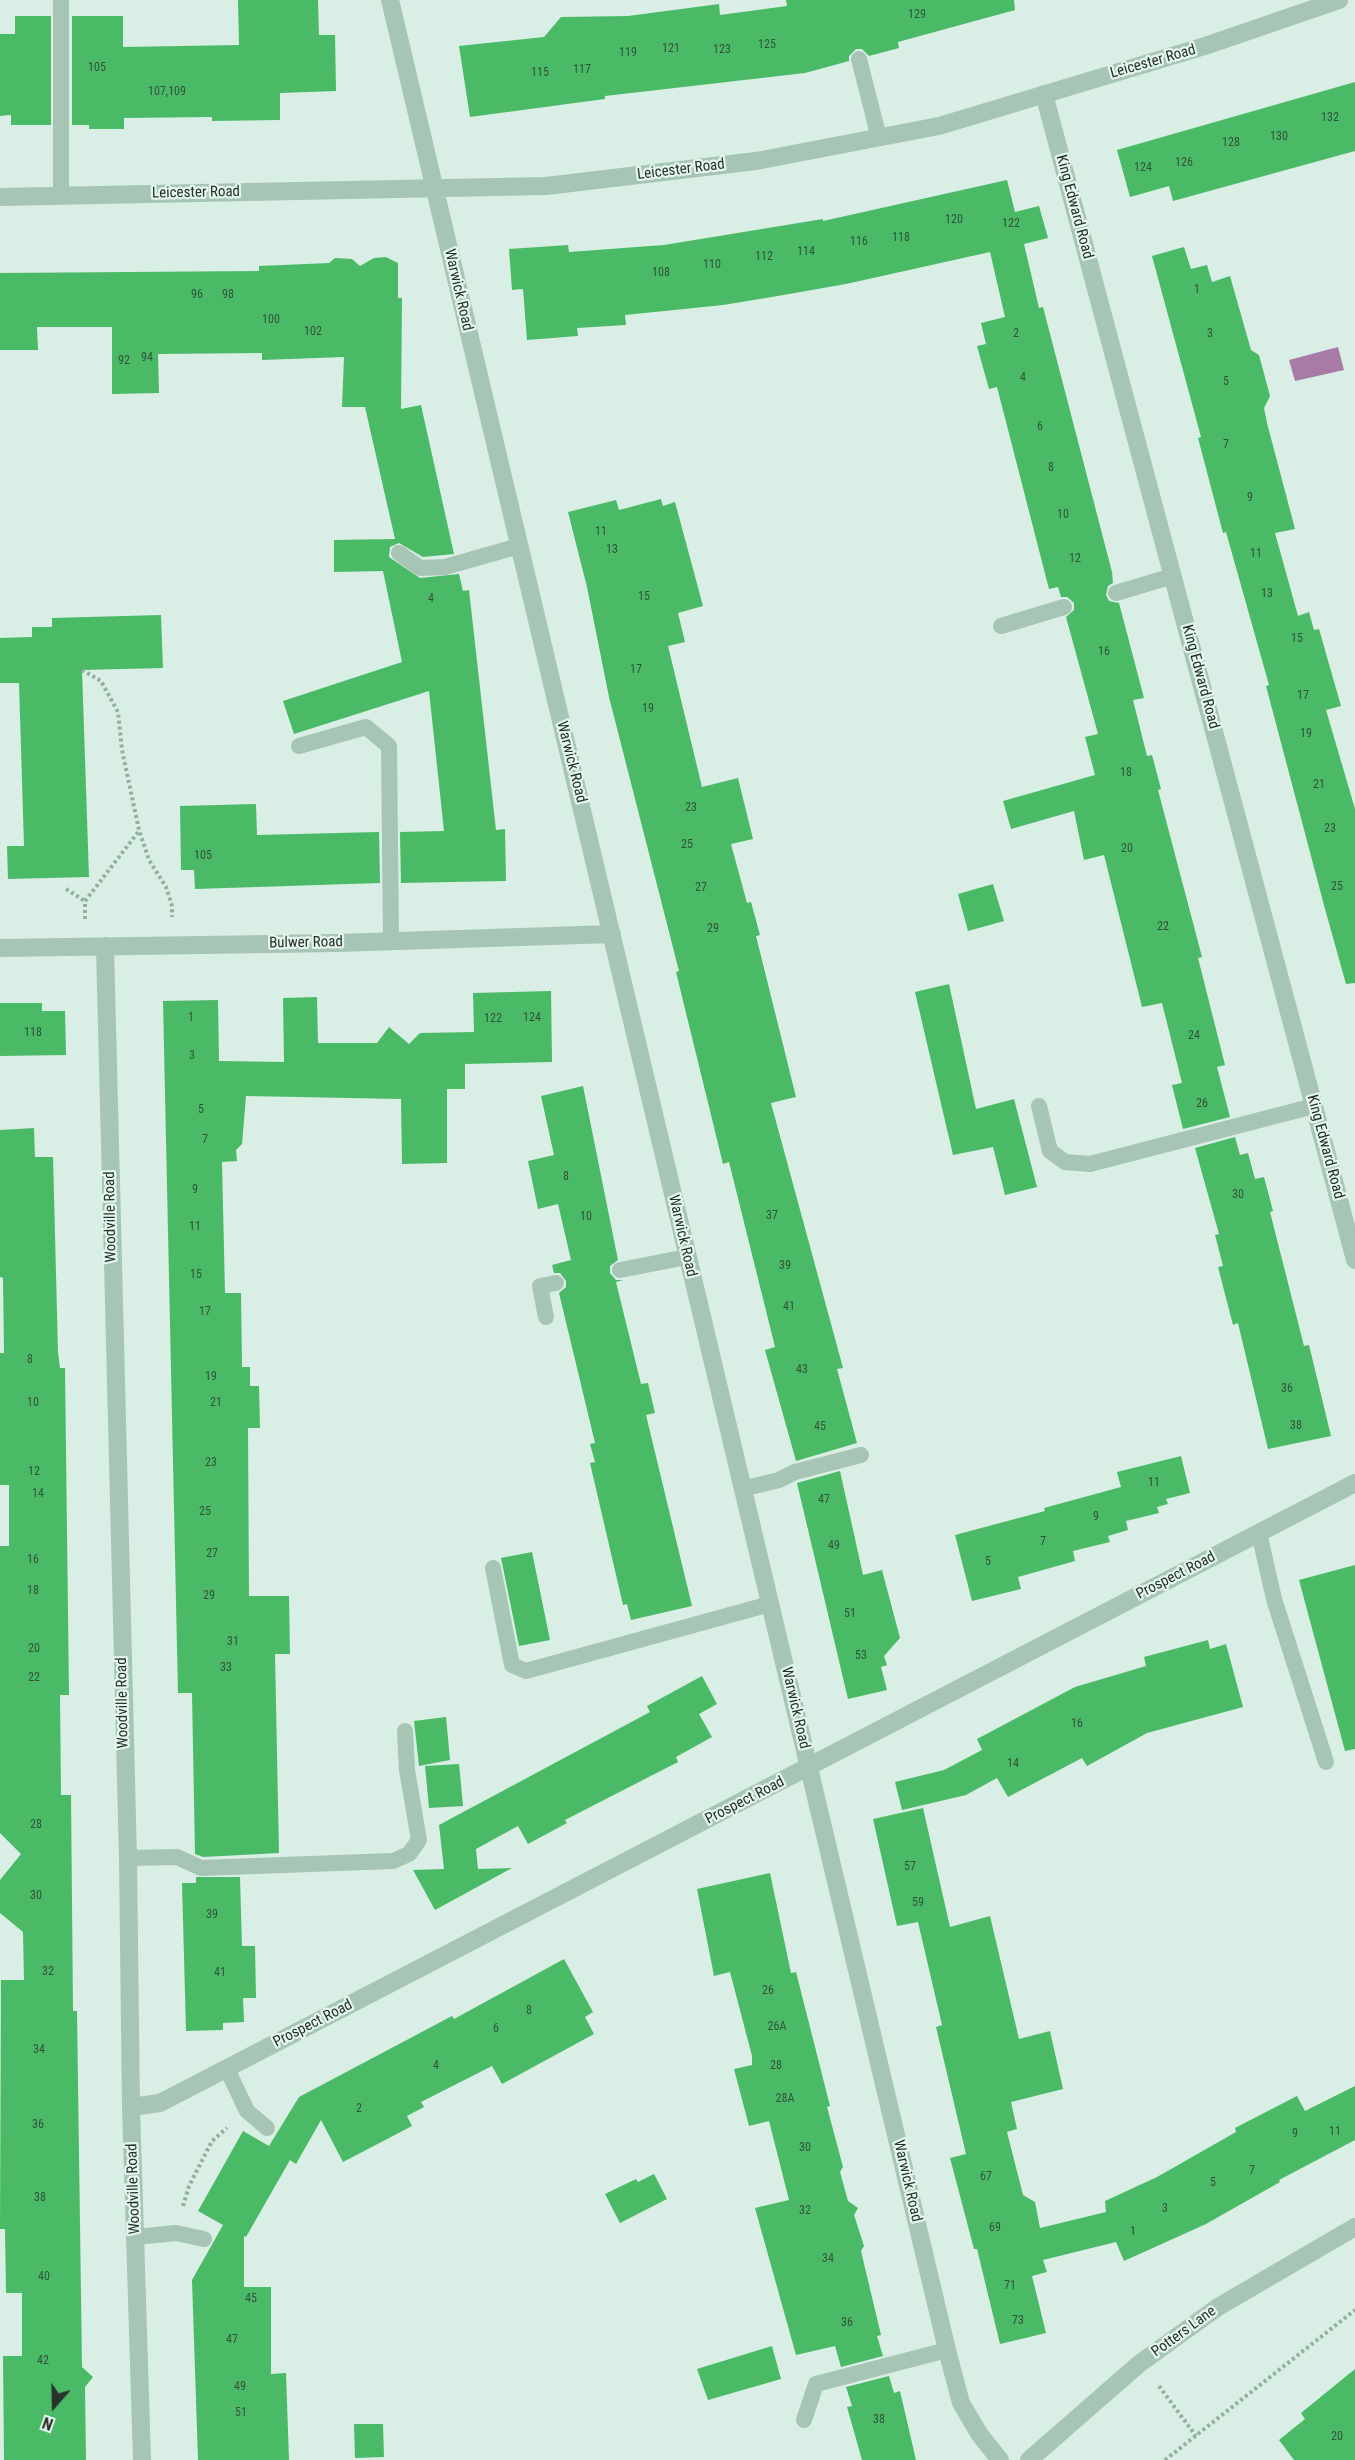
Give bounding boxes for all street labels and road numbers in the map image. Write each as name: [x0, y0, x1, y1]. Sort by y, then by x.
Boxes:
street label: Leicester Road: [1108, 41, 1198, 83]
street label: King Edward Road: [1051, 153, 1097, 261]
street label: Leicester Road: [636, 156, 726, 184]
street label: Leicester Road: [152, 183, 240, 203]
street label: Warwick Road: [440, 247, 476, 333]
street label: King Edward Road: [1177, 623, 1223, 731]
street label: Warwick Road: [552, 719, 590, 805]
street label: Bulwer Road: [269, 933, 343, 953]
street label: King Edward Road: [1302, 1093, 1348, 1201]
street label: Woodville Road: [101, 1171, 121, 1263]
street label: Warwick Road: [664, 1193, 700, 1279]
street label: Prospect Road: [1133, 1548, 1219, 1604]
street label: Woodville Road: [113, 1657, 133, 1749]
street label: Warwick Road: [777, 1665, 813, 1751]
street label: Prospect Road: [702, 1773, 788, 1829]
street label: Prospect Road: [270, 1996, 356, 2052]
street label: Warwick Road: [889, 2138, 925, 2224]
street label: Woodville Road: [123, 2143, 145, 2235]
street label: Potters Lane: [1148, 2303, 1220, 2361]

